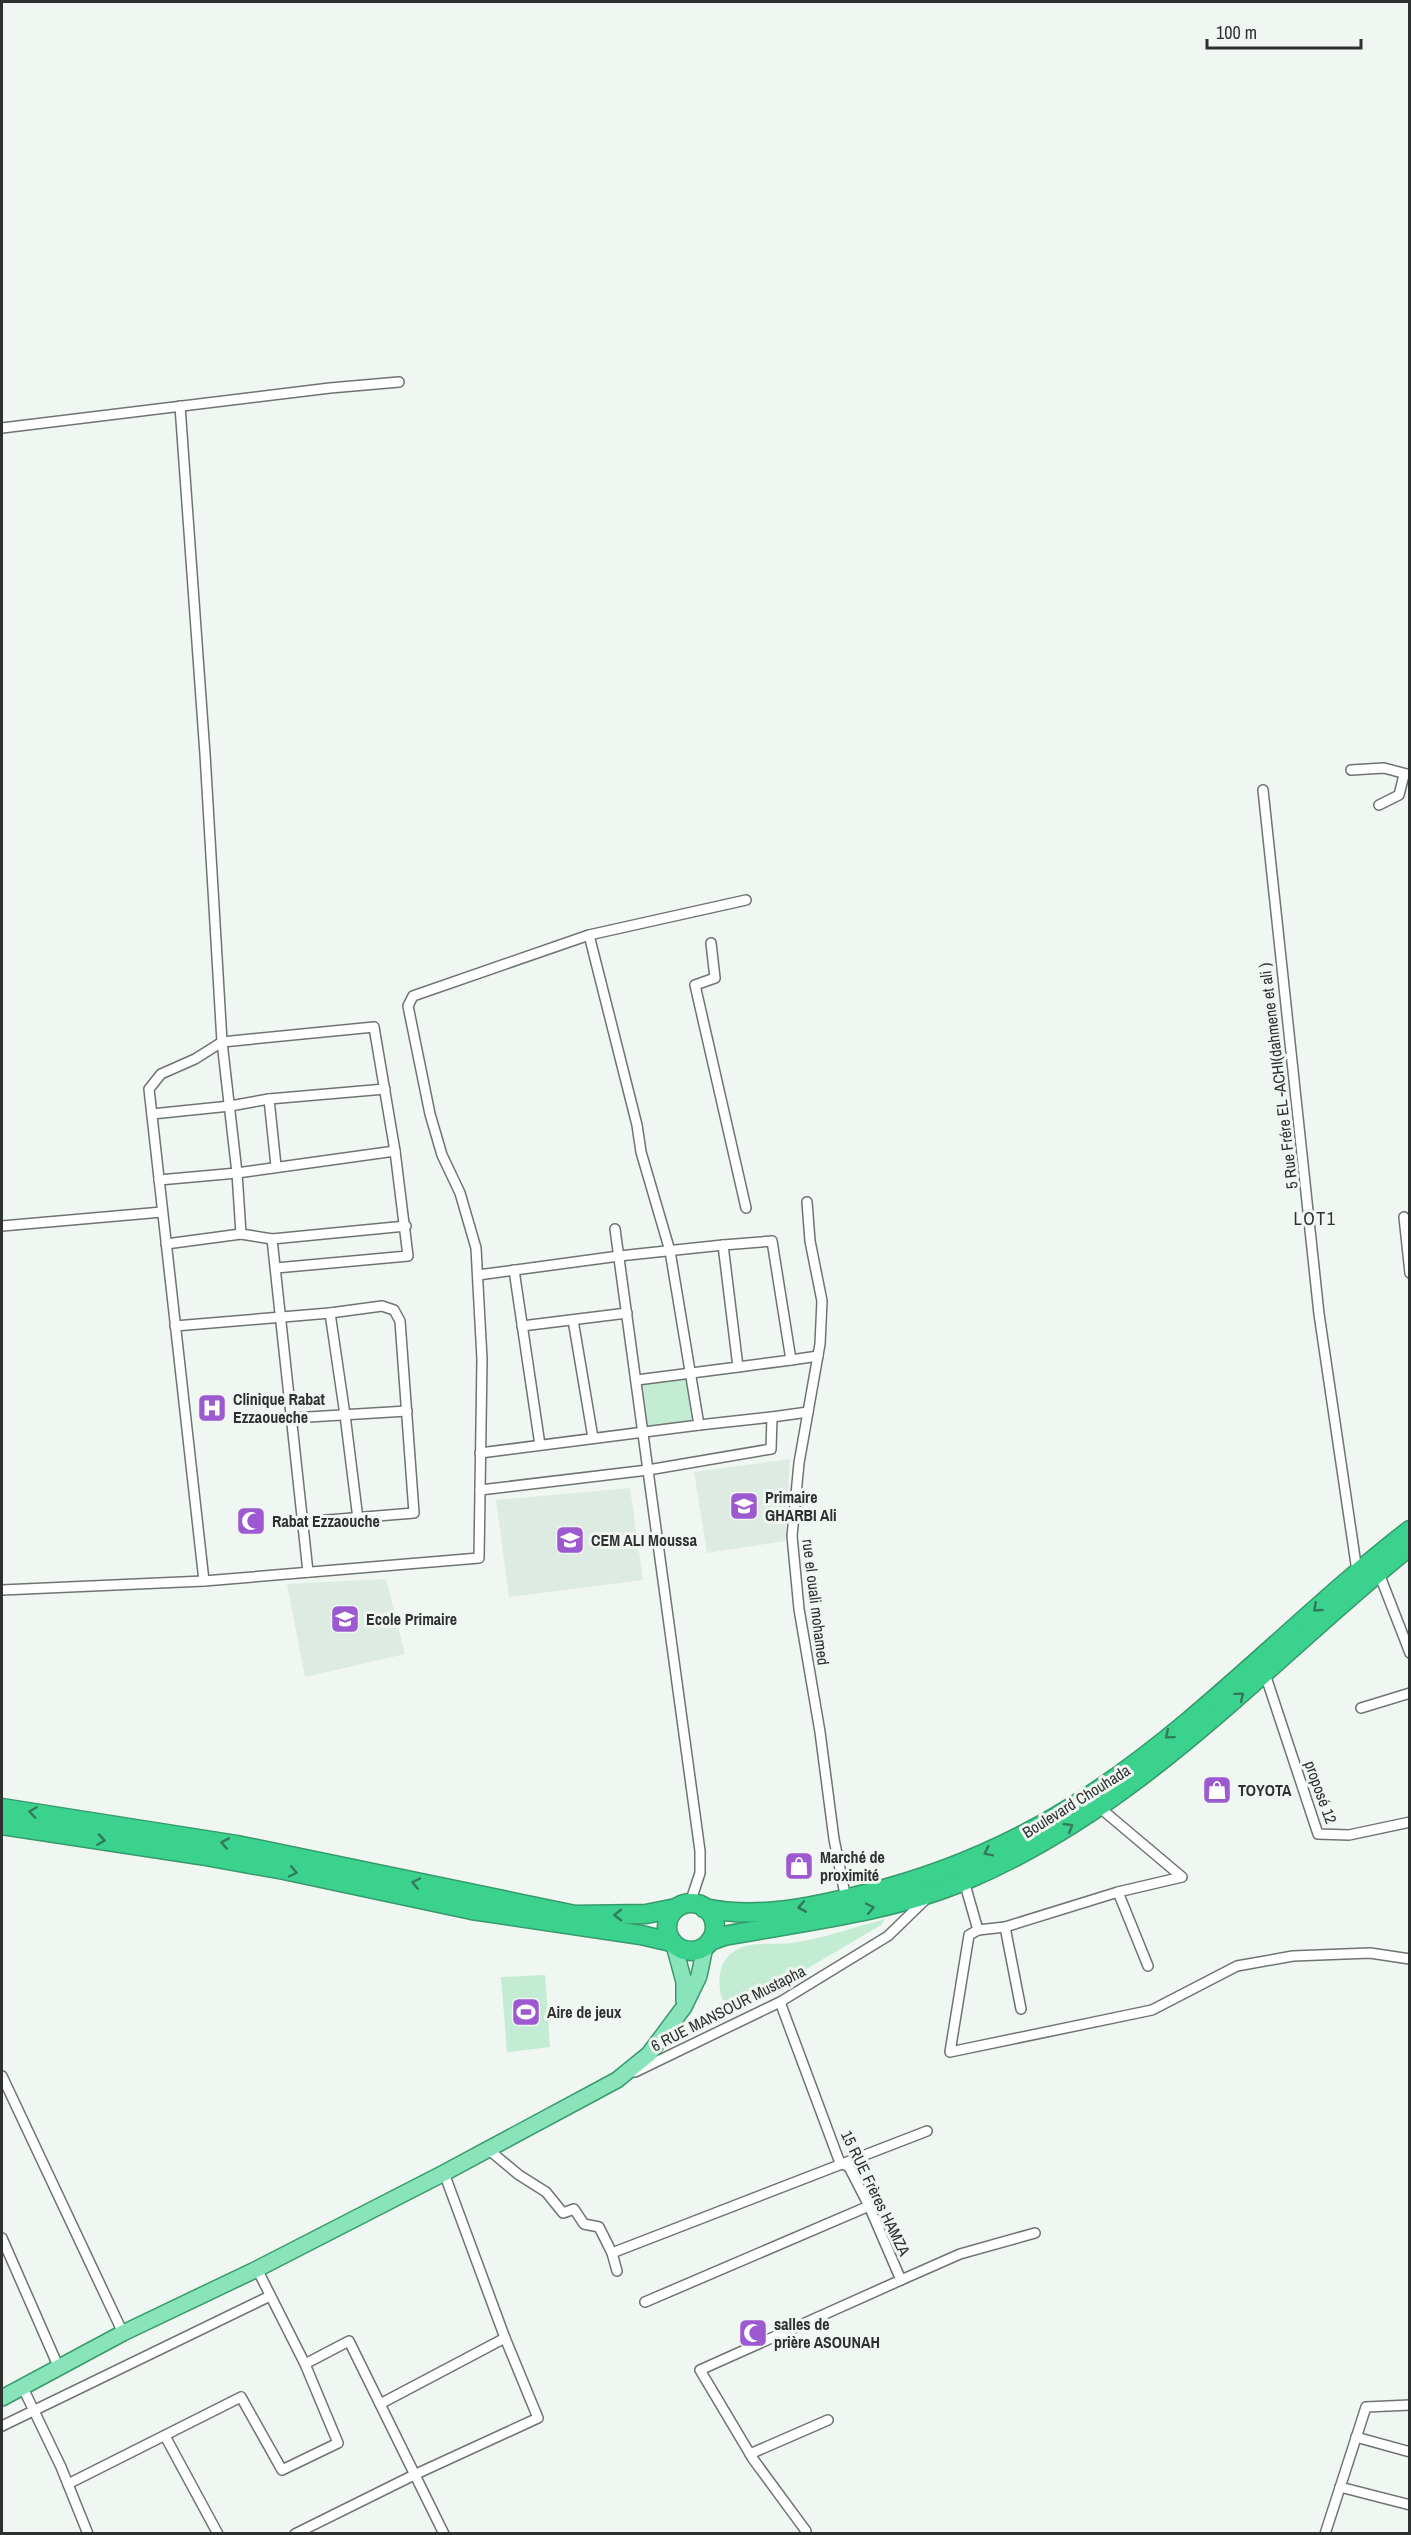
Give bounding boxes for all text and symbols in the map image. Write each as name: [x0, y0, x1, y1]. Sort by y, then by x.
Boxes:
scale bar: [1207, 12, 1362, 50]
text: 100 m: [1216, 20, 1257, 45]
street label: 5 Rue Frére EL -ACHI(dahmene et ali ): [1253, 962, 1303, 1190]
district label: LOT1: [1294, 1206, 1336, 1231]
place label: Clinique Rabat Ezzaoueche: [233, 1388, 325, 1428]
hospital icon: Clinique Rabat Ezzaoueche: [196, 1392, 228, 1424]
place label: Primaire GHARBI Ali: [765, 1486, 837, 1526]
school or university icon: Primaire GHARBI Ali: [728, 1490, 760, 1522]
mosque icon: Rabat Ezzaouche: [235, 1505, 267, 1537]
place label: Rabat Ezzaouche: [272, 1510, 380, 1532]
school or university icon: CEM ALI Moussa: [554, 1524, 586, 1556]
place label: CEM ALI Moussa: [591, 1529, 698, 1551]
street label: rue el ouali mohamed: [797, 1538, 835, 1666]
one-way arrow: [1313, 1601, 1324, 1612]
school or university icon: Ecole Primaire: [329, 1603, 361, 1635]
place label: Ecole Primaire: [366, 1608, 457, 1630]
one-way arrow: [1233, 1692, 1244, 1703]
one-way arrow: [1165, 1728, 1176, 1739]
street label: proposé 12: [1299, 1757, 1343, 1827]
street label: Boulevard Chouhada: [1018, 1759, 1135, 1843]
shop icon: TOYOTA: [1201, 1774, 1233, 1806]
place label: TOYOTA: [1238, 1779, 1292, 1801]
one-way arrow: [28, 1806, 37, 1818]
one-way arrow: [1063, 1823, 1073, 1834]
one-way arrow: [96, 1834, 105, 1846]
one-way arrow: [221, 1837, 231, 1850]
one-way arrow: [984, 1845, 995, 1856]
place label: Marché de proximité: [820, 1846, 885, 1886]
shop icon: Marché de proximité: [783, 1850, 815, 1882]
one-way arrow: [288, 1865, 298, 1878]
one-way arrow: [411, 1877, 421, 1890]
one-way arrow: [797, 1900, 807, 1913]
one-way arrow: [865, 1902, 875, 1915]
one-way arrow: [614, 1909, 623, 1922]
street label: 6 RUE MANSOUR Mustapha: [647, 1959, 810, 2057]
sports icon: Aire de jeux: [510, 1996, 542, 2028]
place label: Aire de jeux: [547, 2001, 622, 2023]
street label: 15 RUE Frères HAMZA: [836, 2127, 916, 2260]
place label: salles de prière ASOUNAH: [774, 2313, 880, 2353]
mosque icon: salles de prière ASOUNAH: [737, 2317, 769, 2349]

